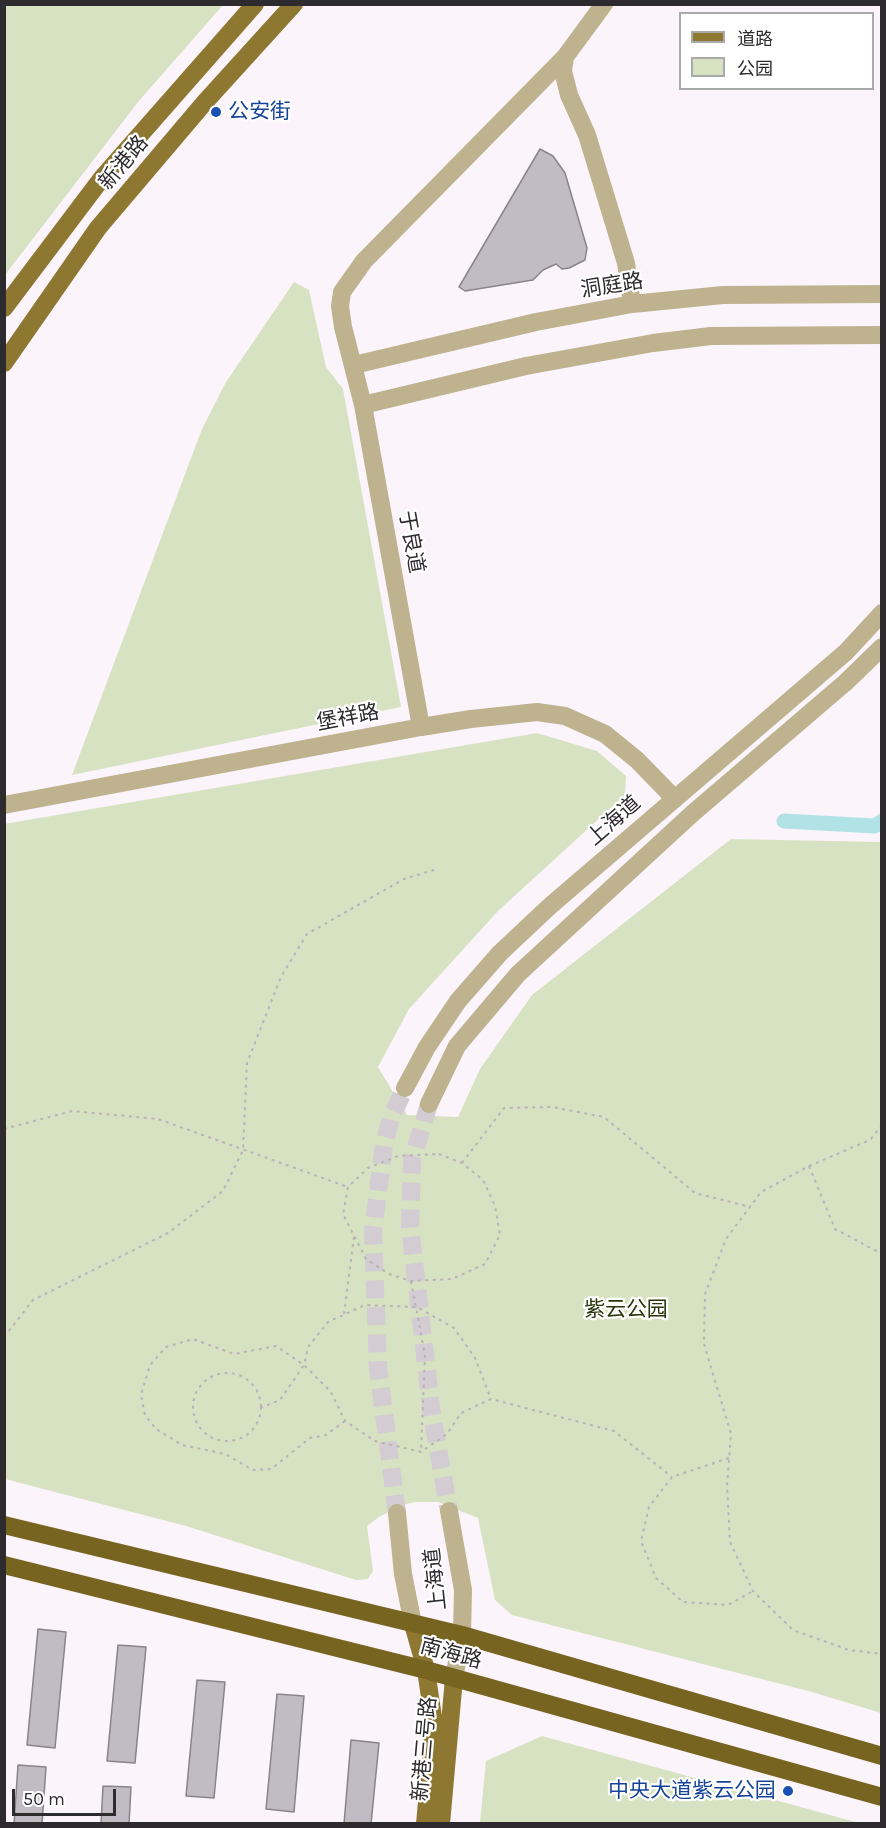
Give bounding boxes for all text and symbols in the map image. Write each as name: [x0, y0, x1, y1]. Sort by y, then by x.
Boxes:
legend: [679, 12, 874, 90]
text: 道路: [737, 28, 773, 50]
text: 公园: [737, 58, 773, 80]
place label: 公安街: [228, 99, 291, 125]
marker: 公安街: [209, 105, 223, 119]
street label: 新港路: [94, 131, 154, 195]
street label: 洞庭路: [579, 269, 645, 303]
street label: 于良道: [393, 509, 429, 575]
street label: 堡祥路: [315, 700, 381, 736]
street label: 上海道: [582, 791, 646, 851]
park label: 紫云公园: [584, 1297, 668, 1323]
street label: 上海道: [420, 1546, 452, 1612]
street label: 南海路: [417, 1634, 485, 1674]
street label: 新港三号路: [408, 1696, 442, 1802]
scale bar: [15, 1777, 118, 1815]
place label: 中央大道紫云公园: [608, 1778, 776, 1804]
marker: 中央大道紫云公园: [781, 1784, 795, 1798]
text: 50 m: [23, 1788, 65, 1810]

